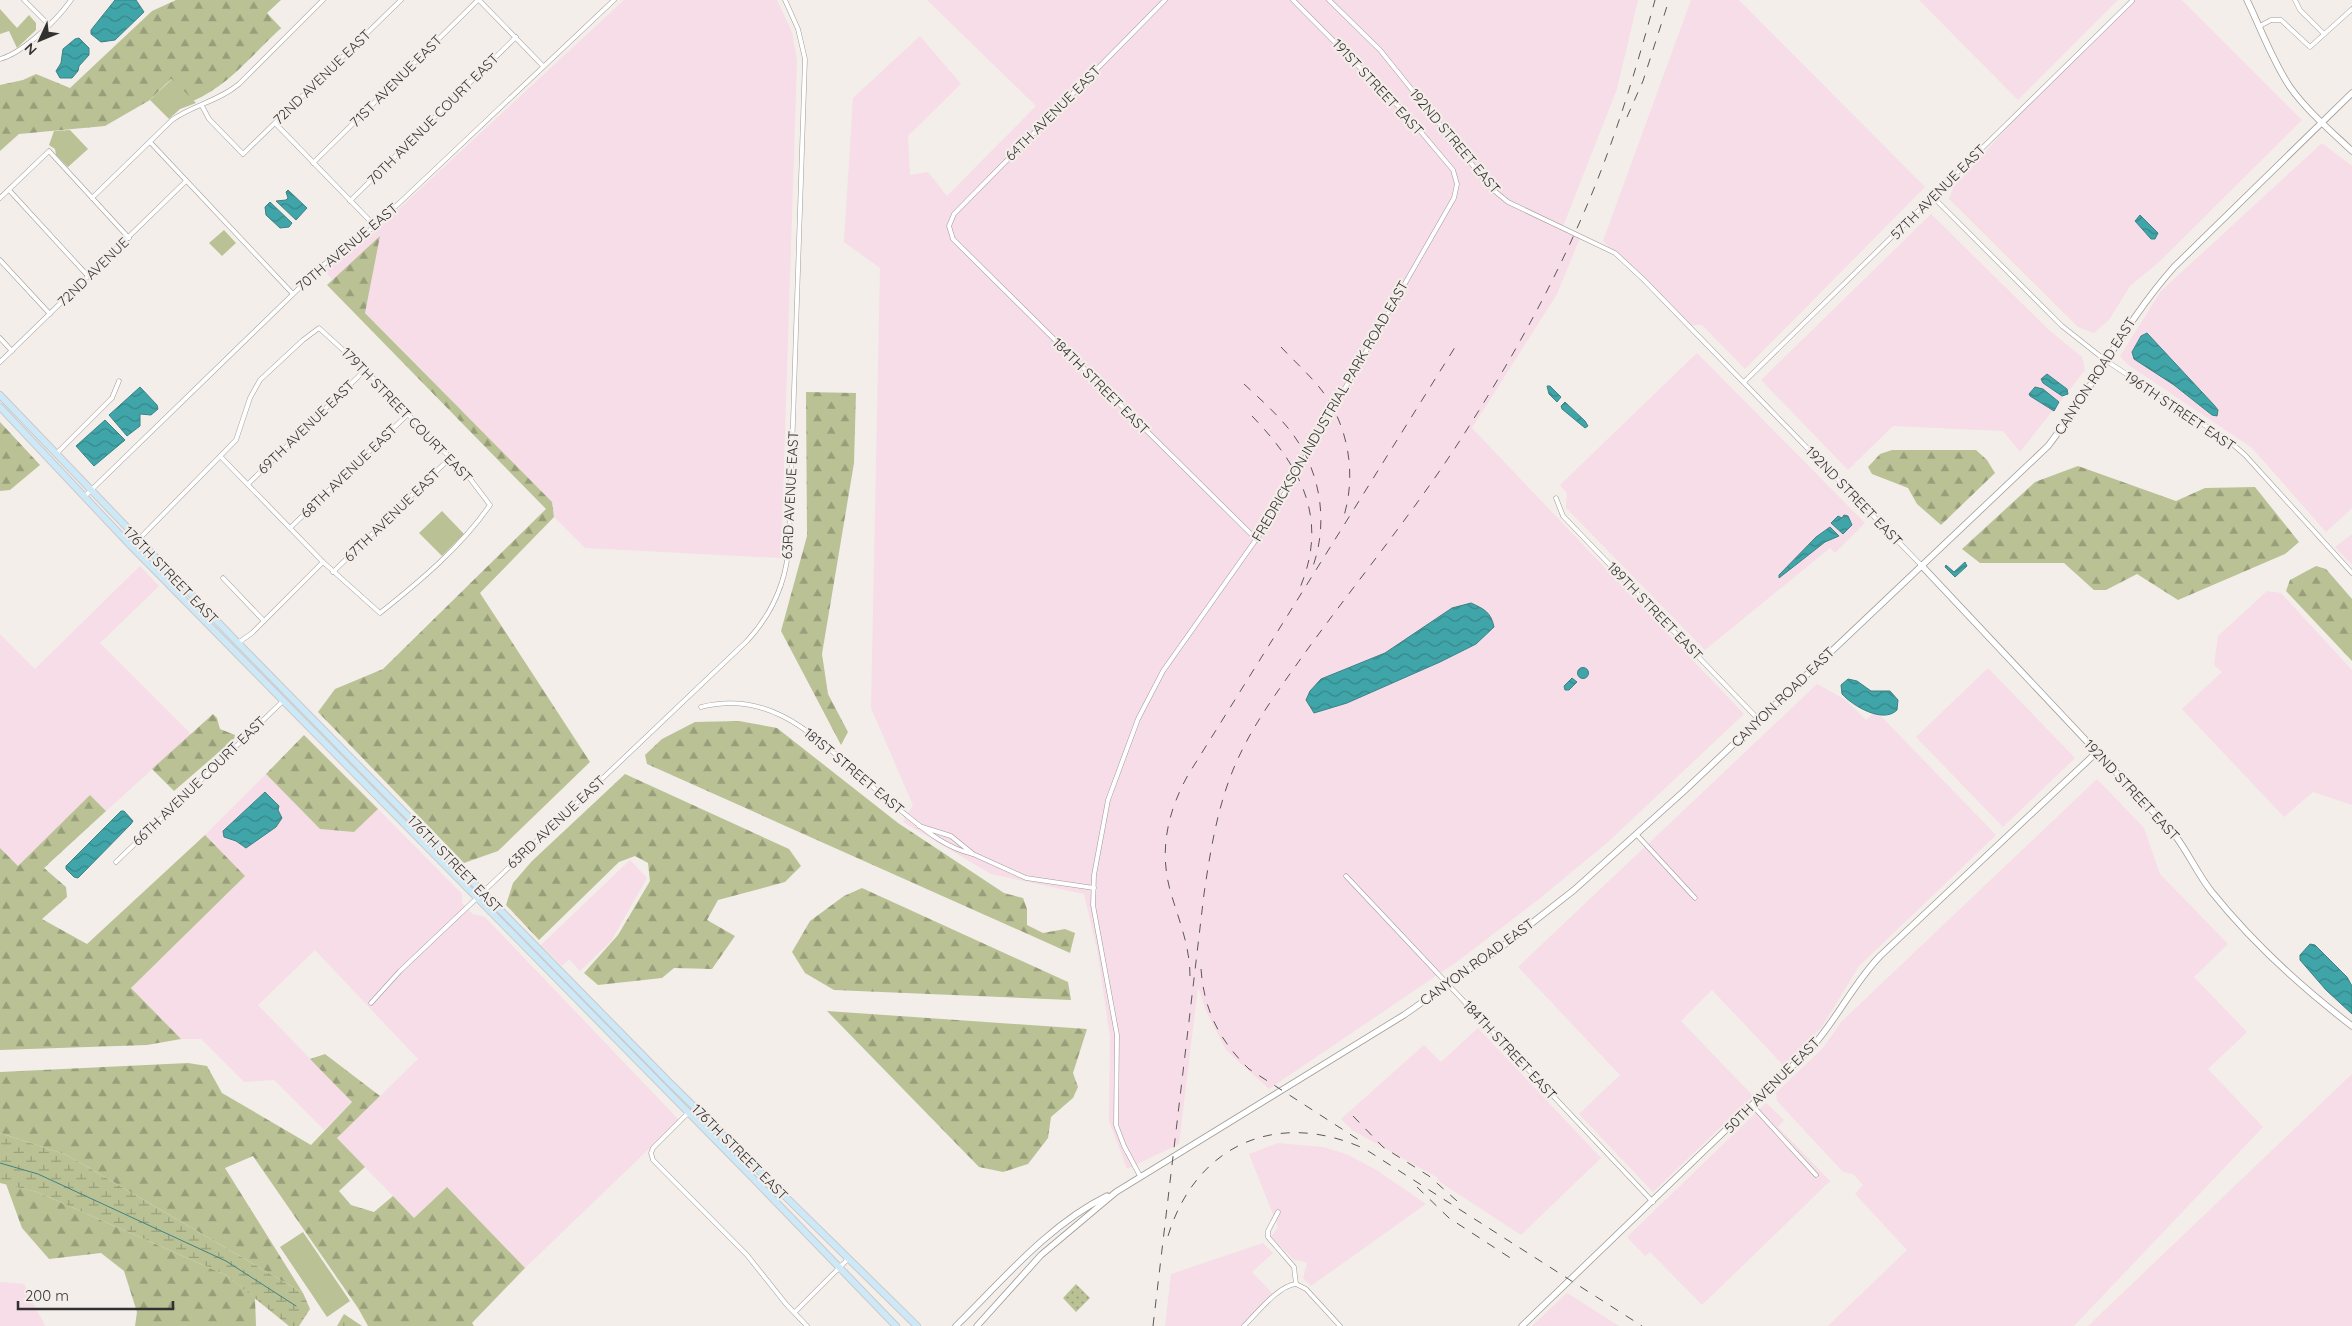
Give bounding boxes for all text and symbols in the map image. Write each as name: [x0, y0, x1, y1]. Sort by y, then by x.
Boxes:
north arrow: [15, 15, 65, 65]
street label: 72ND AVENUE EAST: [269, 26, 375, 128]
street label: 71ST AVENUE EAST: [346, 31, 446, 131]
street label: 191ST STREET EAST: [1329, 35, 1427, 139]
text: N: [21, 39, 41, 59]
street label: 70TH AVENUE COURT EAST: [363, 49, 503, 189]
street label: 64TH AVENUE EAST: [1001, 61, 1105, 165]
street label: 192ND STREET EAST: [1406, 85, 1504, 197]
street label: 57TH AVENUE EAST: [1887, 141, 1989, 243]
street label: 70TH AVENUE EAST: [292, 199, 402, 295]
street label: 72ND AVENUE: [54, 233, 132, 310]
street label: FREDRICKSON INDUSTRIAL PARK ROAD EAST: [1248, 277, 1412, 545]
street label: CANYON ROAD EAST: [2050, 314, 2140, 438]
street label: 184TH STREET EAST: [1049, 334, 1153, 438]
street label: 179TH STREET COURT EAST: [338, 344, 476, 486]
street label: 196TH STREET EAST: [2121, 367, 2239, 455]
street label: 69TH AVENUE EAST: [254, 376, 358, 478]
street label: 68TH AVENUE EAST: [297, 420, 401, 522]
street label: 63RD AVENUE EAST: [778, 430, 802, 560]
street label: 192ND STREET EAST: [1802, 442, 1906, 550]
street label: 67TH AVENUE EAST: [340, 464, 444, 566]
street label: 176TH STREET EAST: [120, 522, 222, 628]
street label: 189TH STREET EAST: [1603, 558, 1707, 664]
street label: CANYON ROAD EAST: [1728, 643, 1838, 751]
street label: 66TH AVENUE COURT EAST: [128, 712, 270, 850]
street label: 181ST STREET EAST: [800, 724, 908, 818]
street label: 192ND STREET EAST: [2080, 736, 2184, 844]
street label: 63RD AVENUE EAST: [503, 772, 609, 872]
street label: 176TH STREET EAST: [404, 811, 506, 917]
street label: CANYON ROAD EAST: [1416, 915, 1538, 1009]
street label: 184TH STREET EAST: [1459, 996, 1561, 1104]
street label: 50TH AVENUE EAST: [1720, 1033, 1824, 1137]
street label: 176TH STREET EAST: [688, 1100, 792, 1204]
scale bar: [18, 1278, 172, 1310]
text: 200 m: [25, 1286, 69, 1305]

